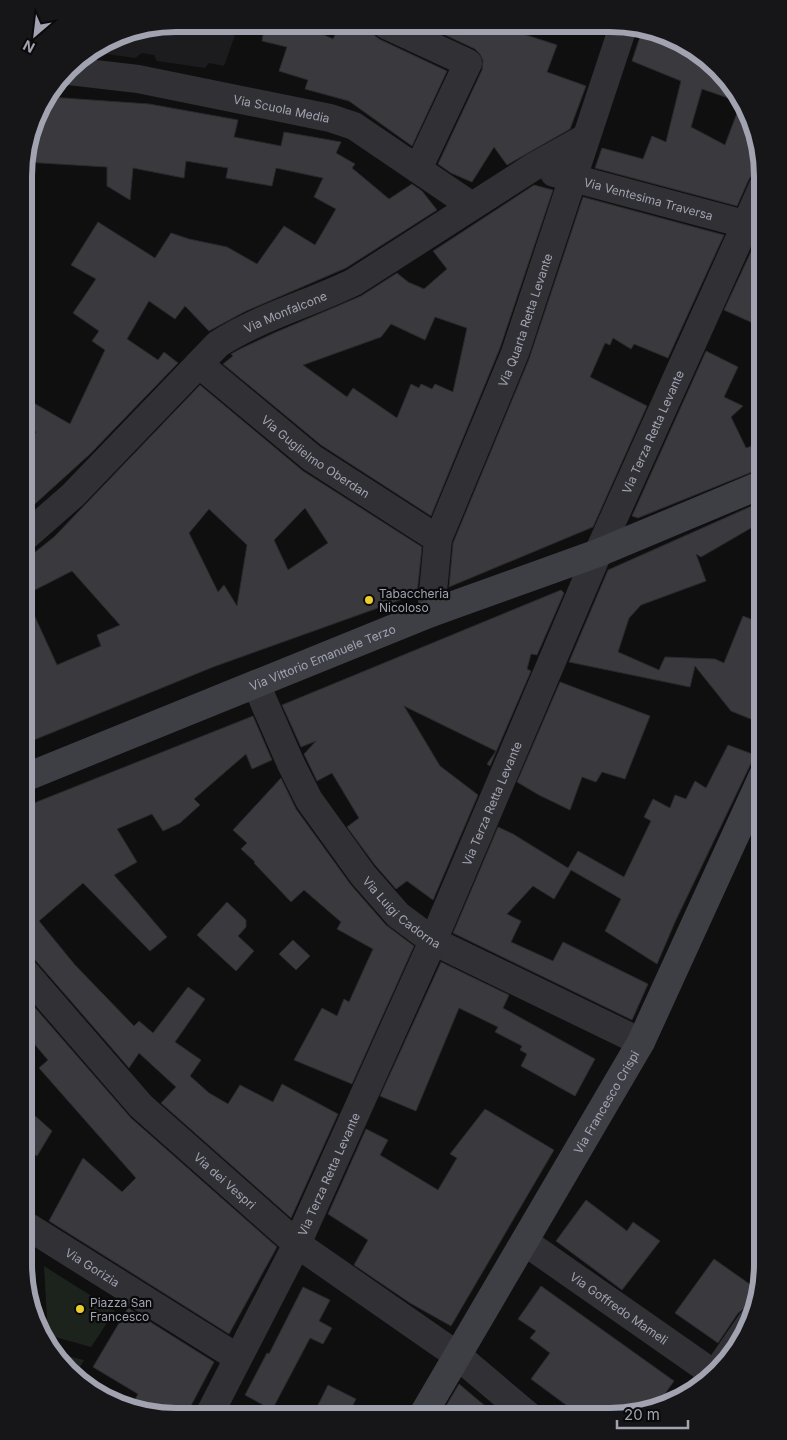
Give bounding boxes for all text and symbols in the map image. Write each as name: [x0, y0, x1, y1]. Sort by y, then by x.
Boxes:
north arrow: [10, 10, 60, 60]
text: N: [20, 37, 37, 57]
street label: Via Scuola Media: [232, 91, 331, 125]
street label: Via Ventesima Traversa: [582, 174, 715, 223]
street label: Via Quarta Retta Levante: [494, 251, 555, 389]
street label: Via Monfalcone: [241, 288, 329, 336]
street label: Via Terza Retta Levante: [618, 368, 687, 496]
street label: Via Guglielmo Oberdan: [259, 412, 373, 501]
place label: Tabaccheria Nicoloso: [379, 586, 449, 615]
marker: Tabaccheria Nicoloso: [363, 594, 375, 606]
street label: Via Vittorio Emanuele Terzo: [247, 621, 398, 693]
street label: Via Terza Retta Levante: [458, 739, 525, 868]
street label: Via Luigi Cadorna: [360, 873, 443, 951]
street label: Via Francesco Crispi: [570, 1048, 642, 1156]
street label: Via Terza Retta Levante: [294, 1110, 363, 1238]
street label: Via dei Vespri: [191, 1149, 259, 1212]
street label: Via Gorizia: [63, 1244, 123, 1290]
street label: Via Goffredo Mameli: [567, 1268, 671, 1347]
place label: Piazza San Francesco: [90, 1295, 152, 1324]
marker: Piazza San Francesco: [74, 1303, 86, 1315]
scale bar: [617, 1398, 688, 1430]
text: 20 m: [624, 1405, 660, 1424]

